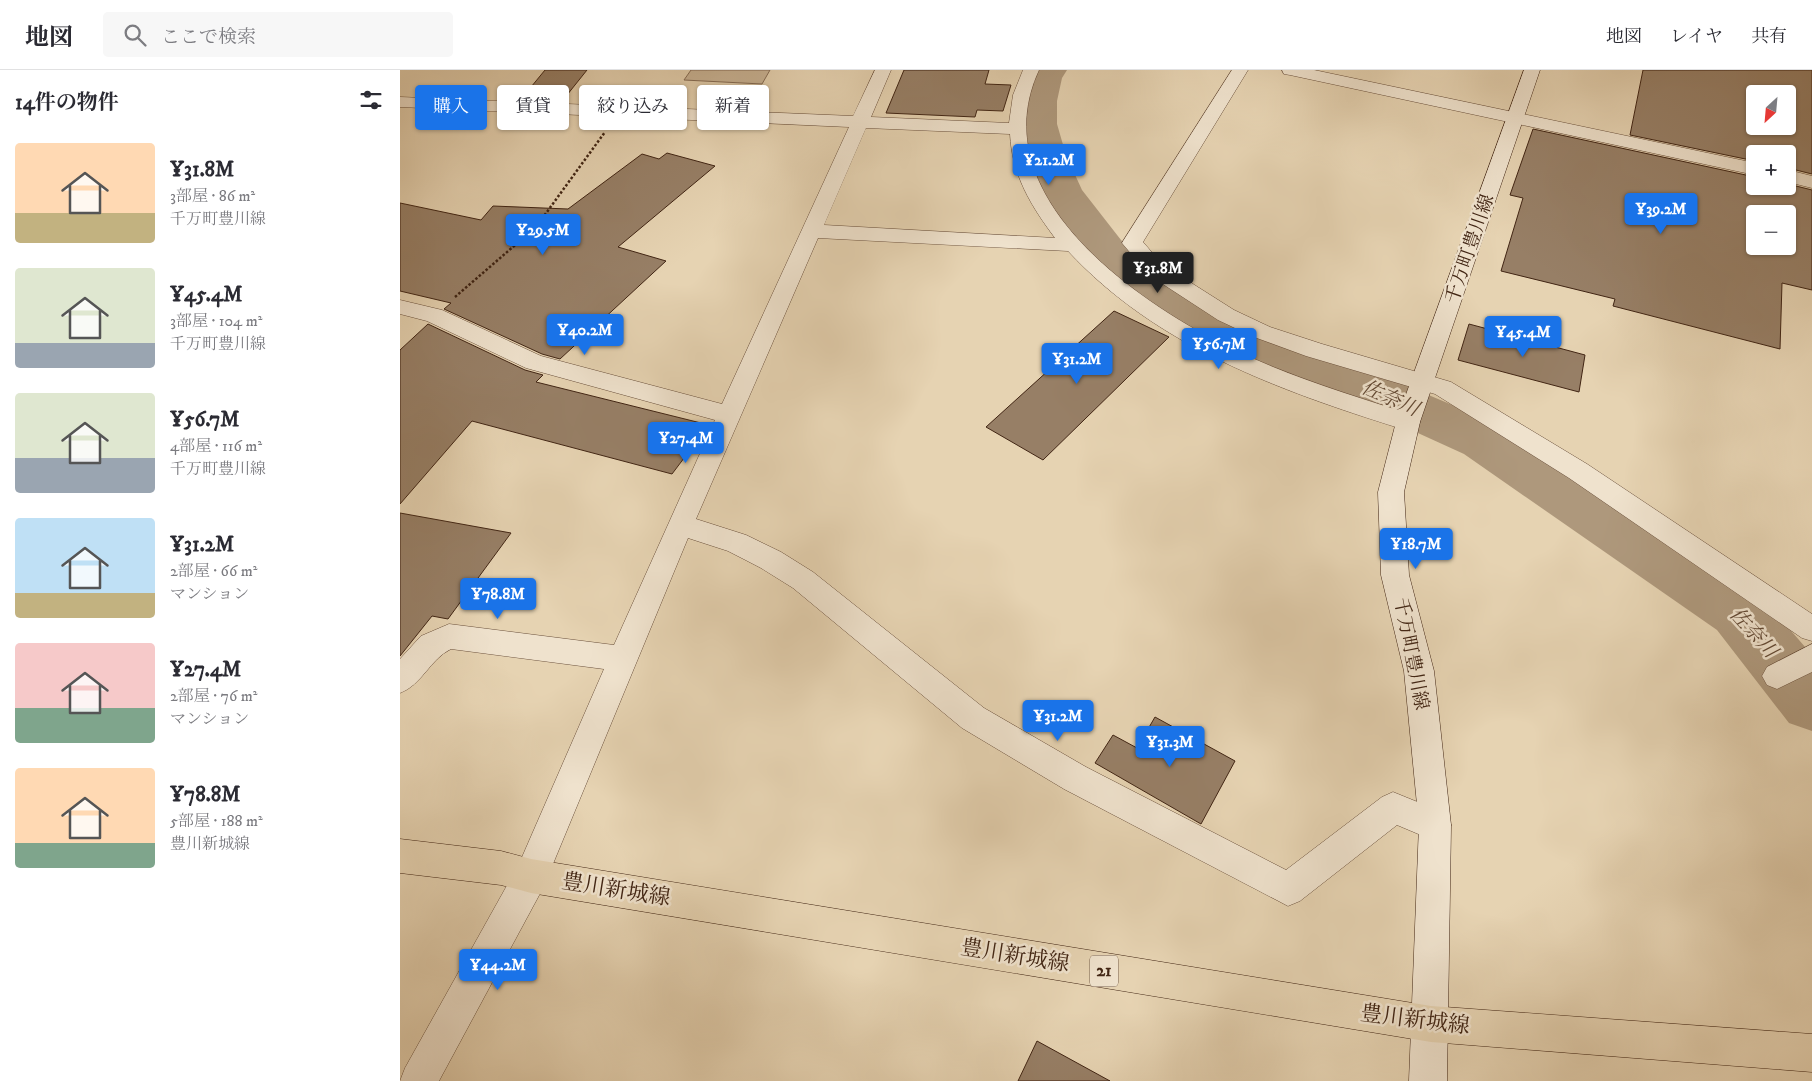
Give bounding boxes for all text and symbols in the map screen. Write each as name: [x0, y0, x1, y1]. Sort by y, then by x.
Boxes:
search box: [103, 12, 453, 57]
icon: search: [121, 21, 149, 49]
text: 地図: [25, 23, 73, 53]
text: ここで検索: [161, 26, 256, 49]
text: 地図: [1606, 26, 1642, 48]
text: レイヤ: [1670, 26, 1723, 48]
text: 共有: [1751, 26, 1787, 48]
chip: 購入: [415, 85, 487, 130]
chip: 賃貸: [497, 85, 569, 130]
chip: 絞り込み: [579, 85, 687, 130]
chip: 新着: [697, 85, 769, 130]
north arrow: [1746, 85, 1796, 135]
map controls: [1746, 85, 1796, 255]
icon: filters: [357, 86, 385, 114]
text: 14件の物件: [15, 90, 119, 116]
pin: ¥21.2M: [1008, 144, 1090, 186]
button: +: [1746, 145, 1796, 195]
text: ¥21.2M: [1024, 150, 1074, 170]
text: ¥31.8M: [170, 157, 234, 183]
icon: home: [55, 163, 115, 223]
text: 3部屋 · 86 m²: [170, 186, 255, 206]
street label: 千万町豊川線: [1441, 191, 1499, 307]
pin: ¥39.2M: [1620, 192, 1702, 235]
text: ¥39.2M: [1636, 199, 1686, 219]
button: −: [1746, 205, 1796, 255]
text: 千万町豊川線: [170, 209, 266, 229]
pin: ¥29.5M: [502, 214, 584, 256]
text: ¥29.5M: [517, 220, 569, 240]
pin: ¥31.8M: [1117, 252, 1199, 294]
text: ¥31.8M: [1134, 258, 1183, 278]
text: ¥45.4M: [170, 282, 242, 308]
icon: home: [55, 288, 115, 348]
text: 3部屋 · 104 m²: [170, 311, 262, 331]
pin: ¥40.2M: [544, 314, 626, 356]
pin: ¥45.4M: [1482, 316, 1564, 358]
text: ¥40.2M: [558, 320, 612, 340]
text: ¥45.4M: [1495, 322, 1551, 342]
pin: ¥56.7M: [1178, 328, 1260, 370]
text: 千万町豊川線: [170, 334, 266, 354]
text: ¥56.7M: [1193, 334, 1245, 354]
pin: ¥31.2M: [1036, 342, 1118, 385]
text: ¥31.2M: [1053, 349, 1101, 369]
water label: 佐奈川: [1358, 375, 1424, 423]
text: ¥56.7M: [170, 407, 239, 433]
icon: home: [55, 413, 115, 473]
pin: ¥27.4M: [645, 422, 727, 464]
text: ¥27.4M: [659, 428, 713, 448]
text: 4部屋 · 116 m²: [170, 436, 262, 456]
text: 千万町豊川線: [170, 459, 266, 479]
pin: ¥18.7M: [1375, 528, 1457, 570]
text: ¥31.2M: [170, 532, 234, 558]
text: ¥18.7M: [1391, 534, 1441, 554]
icon: home: [55, 538, 115, 598]
text: 2部屋 · 66 m²: [170, 561, 257, 581]
pin: ¥78.8M: [457, 578, 539, 620]
text: マンション: [170, 584, 249, 604]
text: ¥78.8M: [471, 584, 525, 604]
street label: 千万町豊川線: [1389, 596, 1433, 712]
water label: 佐奈川: [1724, 602, 1784, 665]
text: ¥27.4M: [170, 657, 241, 683]
icon: home: [55, 663, 115, 723]
text: 2部屋 · 76 m²: [170, 686, 257, 706]
pin: ¥31.2M: [1017, 700, 1099, 742]
text: ¥31.2M: [1034, 706, 1082, 726]
text: マンション: [170, 709, 249, 729]
pin: ¥31.3M: [1129, 726, 1211, 768]
text: ¥31.3M: [1147, 732, 1193, 752]
text: ¥78.8M: [170, 782, 240, 808]
icon: home: [55, 788, 115, 848]
text: 5部屋 · 188 m²: [170, 811, 263, 831]
text: 豊川新城線: [170, 834, 250, 854]
street label: 豊川新城線: [560, 868, 672, 912]
street label: 豊川新城線: [959, 934, 1071, 978]
pin: ¥44.2M: [457, 948, 539, 991]
text: ¥44.2M: [470, 955, 526, 975]
road number: 21: [1090, 956, 1118, 986]
street label: 豊川新城線: [1359, 1000, 1471, 1040]

